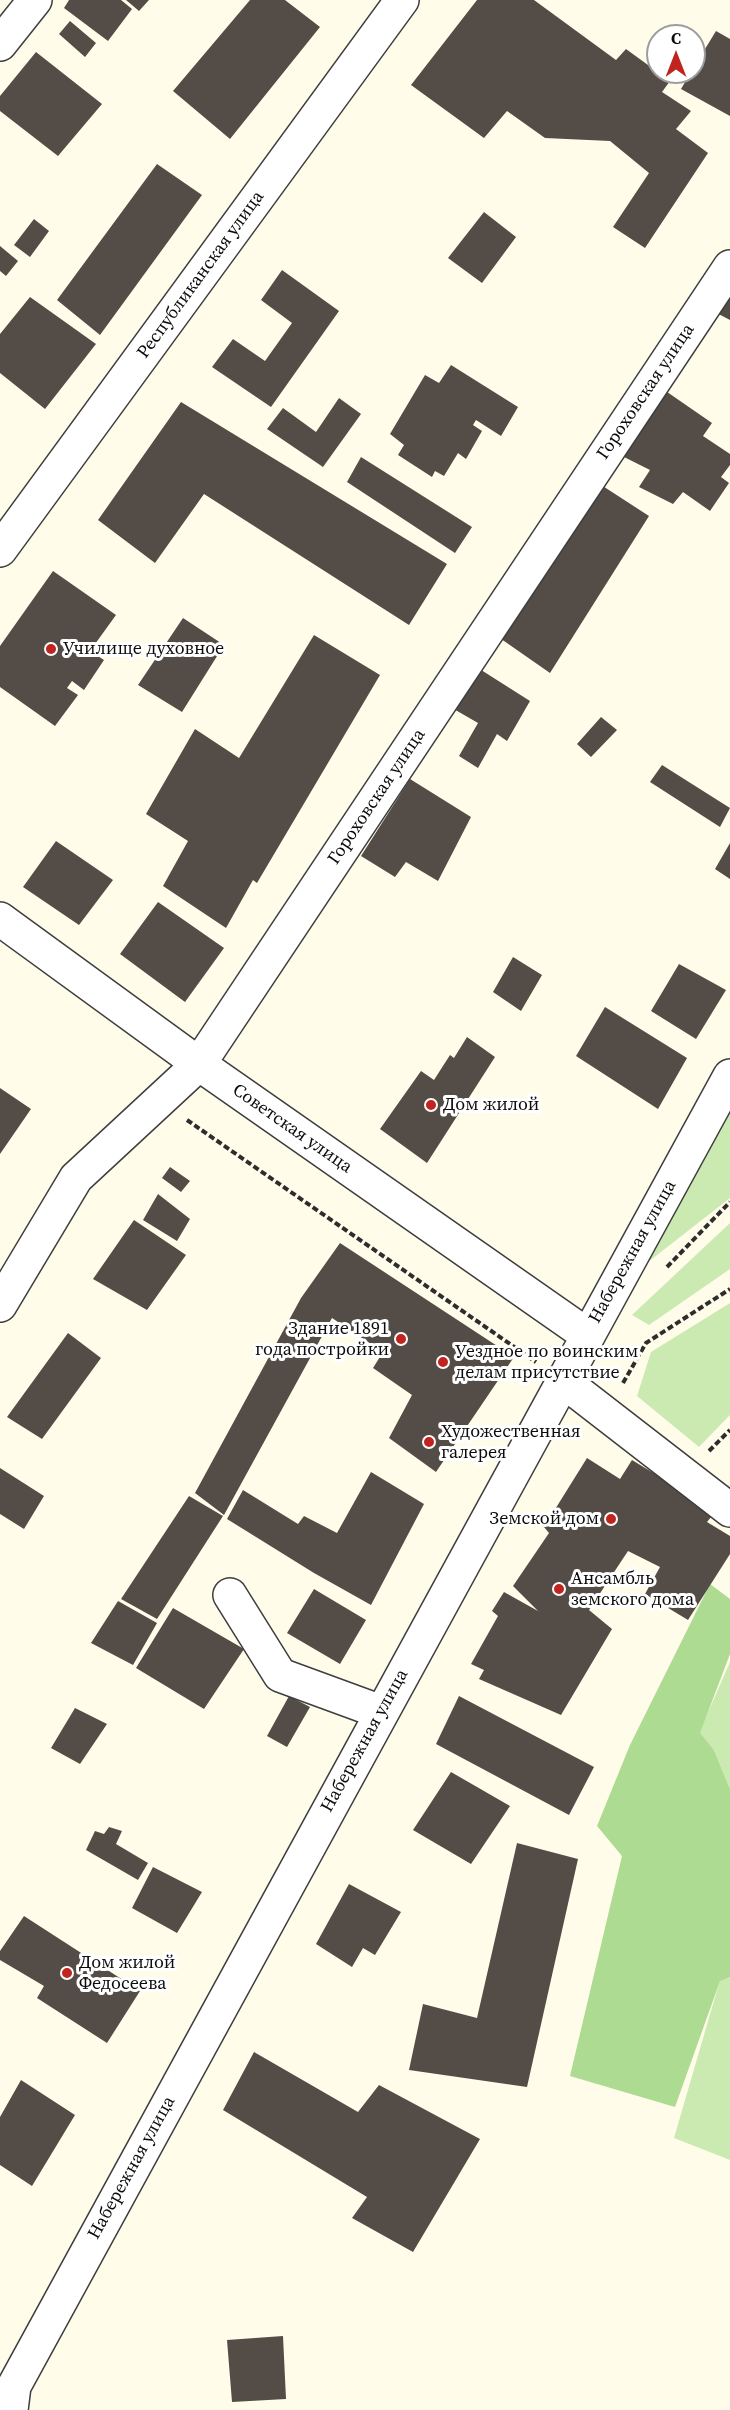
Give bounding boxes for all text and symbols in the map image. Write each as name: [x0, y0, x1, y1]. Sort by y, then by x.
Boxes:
north arrow: [646, 24, 706, 84]
text: С: [671, 27, 681, 49]
street label: Республиканская улица: [133, 187, 269, 363]
street label: Гороховская улица: [593, 320, 699, 464]
place label: Училище духовное: [63, 638, 224, 660]
marker: Училище духовное: [44, 642, 58, 656]
street label: Гороховская улица: [324, 725, 430, 869]
street label: Советская улица: [228, 1080, 356, 1178]
place label: Дом жилой: [443, 1094, 539, 1116]
marker: Дом жилой: [424, 1098, 438, 1112]
street label: Набережная улица: [585, 1177, 681, 1327]
place label: Здание 1891 года постройки: [255, 1318, 389, 1360]
marker: Здание 1891 года постройки: [394, 1332, 408, 1346]
place label: Уездное по воинским делам присутствие: [455, 1341, 638, 1384]
marker: Уездное по воинским делам присутствие: [436, 1355, 450, 1369]
place label: Художественная галерея: [441, 1421, 581, 1464]
marker: Художественная галерея: [422, 1435, 436, 1449]
place label: Земской дом: [489, 1508, 599, 1530]
marker: Земской дом: [604, 1512, 618, 1526]
place label: Ансамбль земского дома: [571, 1568, 694, 1610]
marker: Ансамбль земского дома: [552, 1582, 566, 1596]
street label: Набережная улица: [317, 1666, 413, 1816]
place label: Дом жилой Федосеева: [79, 1952, 175, 1994]
marker: Дом жилой Федосеева: [60, 1966, 74, 1980]
street label: Набережная улица: [84, 2093, 180, 2243]

